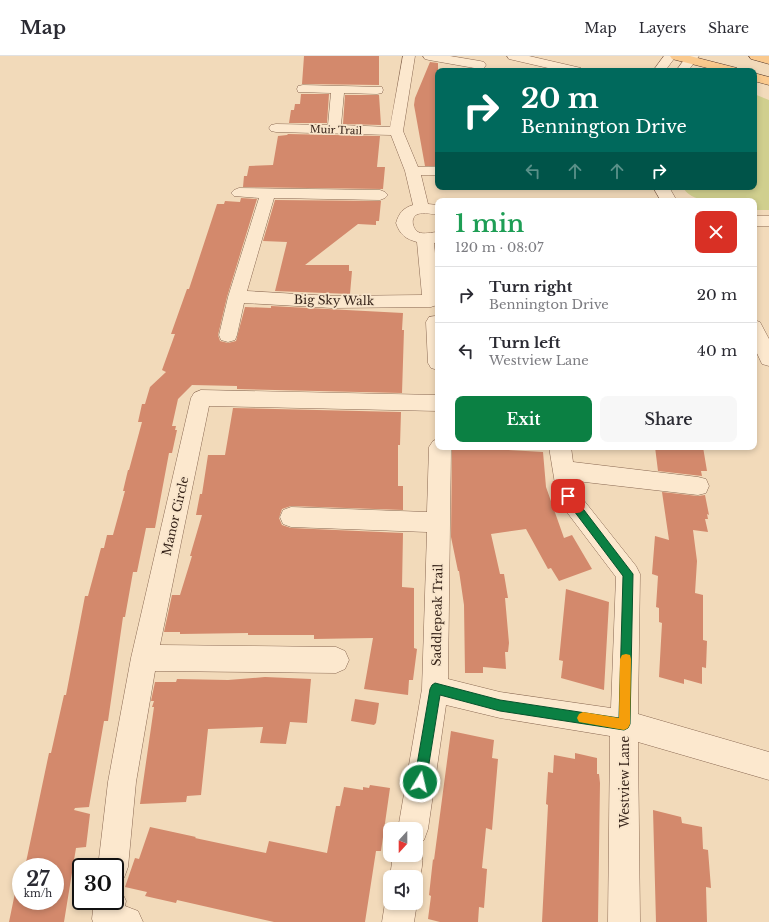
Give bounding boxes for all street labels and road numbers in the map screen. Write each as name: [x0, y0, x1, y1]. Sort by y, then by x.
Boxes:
street label: Muir Trail: [310, 123, 362, 137]
street label: Big Sky Walk: [294, 292, 375, 308]
street label: Manor Circle: [159, 475, 191, 557]
street label: Saddlepeak Trail: [429, 564, 445, 666]
street label: Westview Lane: [617, 736, 632, 829]

